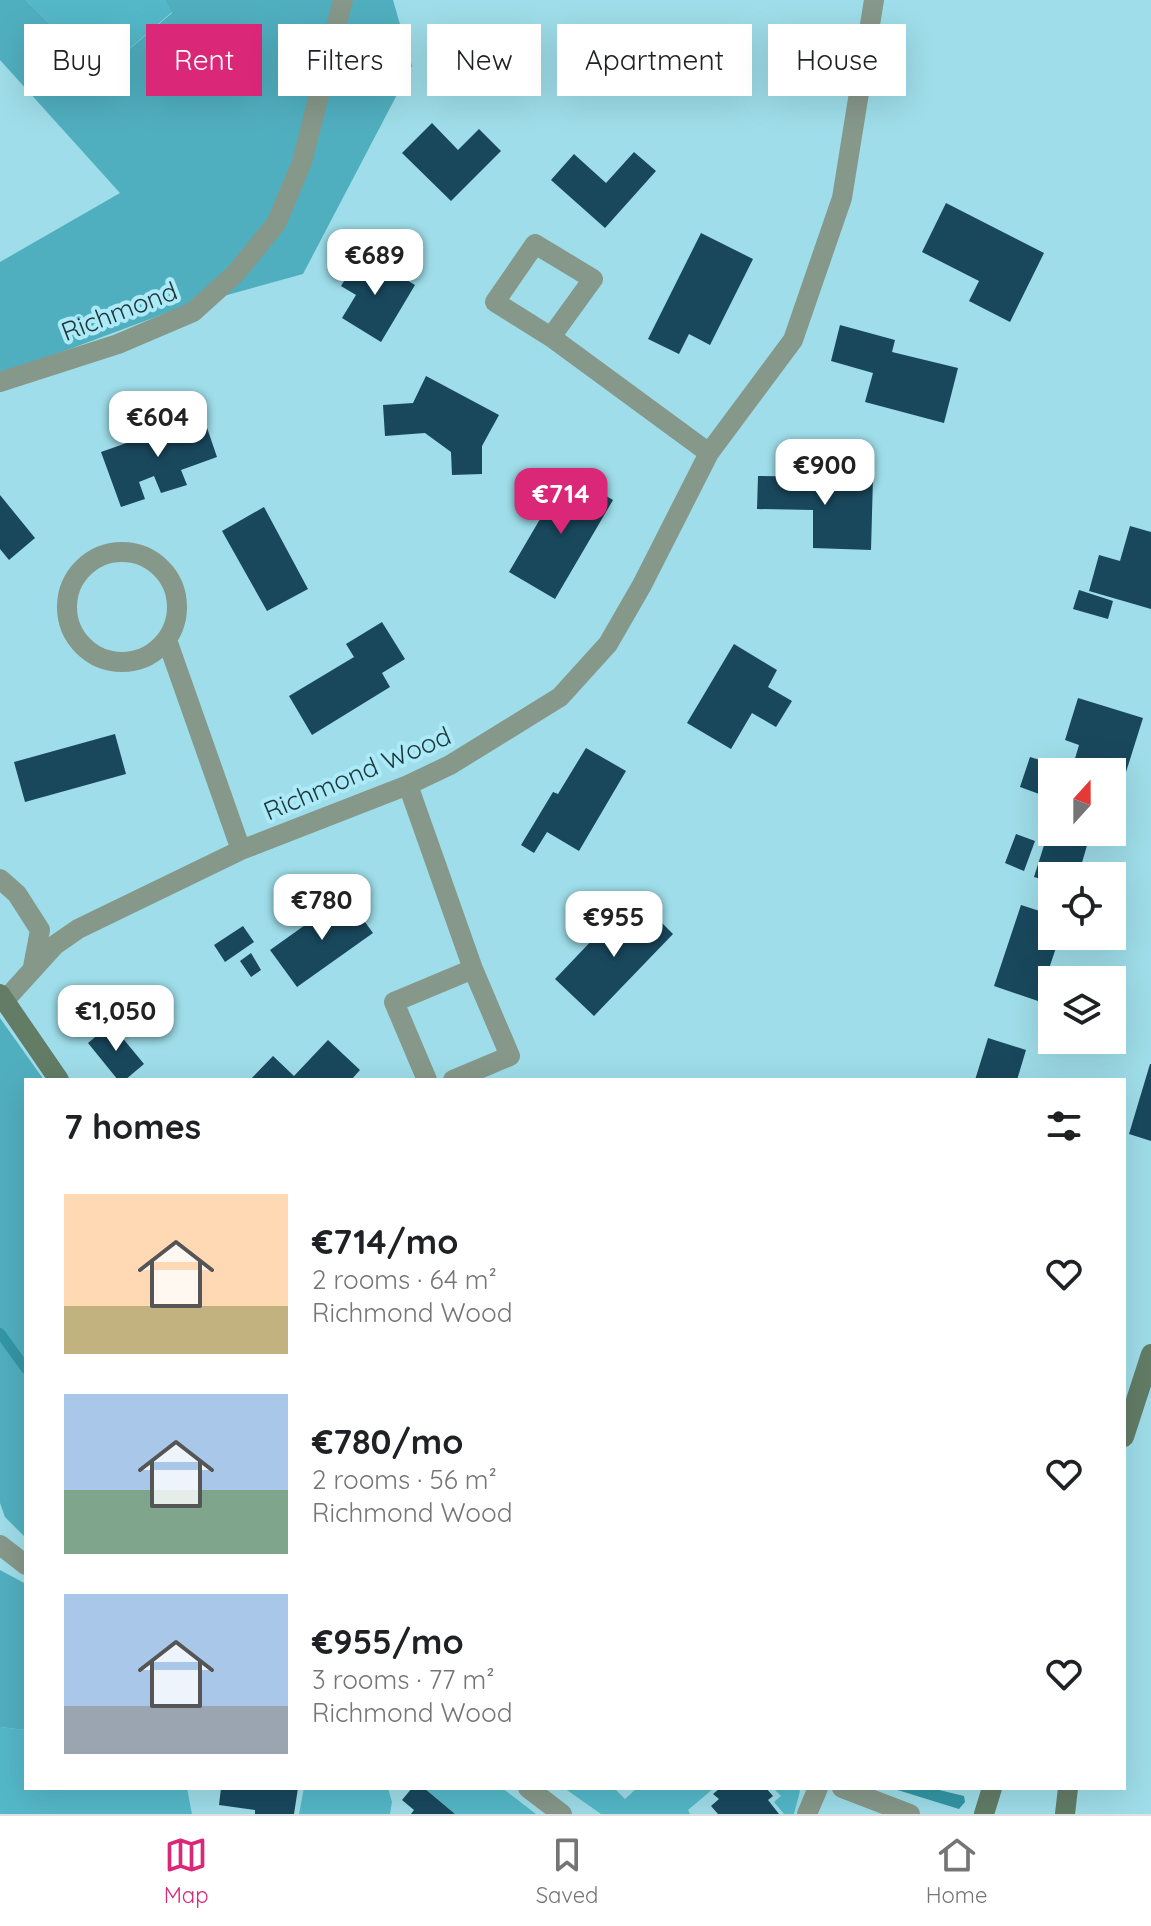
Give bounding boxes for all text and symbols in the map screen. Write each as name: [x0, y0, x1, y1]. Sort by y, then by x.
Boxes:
chip: Buy: [24, 24, 130, 96]
chip: Rent: [146, 24, 262, 96]
chip: Filters: [278, 24, 411, 96]
chip: New: [427, 24, 541, 96]
chip: Apartment: [557, 24, 752, 96]
chip: House: [768, 24, 906, 96]
pin: €689: [328, 229, 422, 297]
text: €689: [345, 238, 405, 271]
street label: Richmond: [56, 274, 182, 348]
pin: €604: [111, 391, 205, 459]
text: €604: [127, 400, 189, 433]
pin: €900: [778, 439, 872, 507]
text: €900: [794, 448, 857, 481]
pin: €714: [514, 468, 608, 536]
text: €714: [532, 477, 590, 510]
street label: Richmond Wood: [258, 719, 456, 827]
north arrow: [1038, 758, 1126, 846]
map controls: [1038, 758, 1126, 1054]
button: locate: [1038, 862, 1126, 950]
pin: €780: [275, 874, 369, 942]
text: €780: [292, 883, 352, 916]
pin: €955: [567, 891, 661, 959]
text: €955: [583, 900, 645, 933]
button: layers: [1038, 966, 1126, 1054]
pin: €1,050: [51, 985, 181, 1053]
text: €1,050: [76, 994, 156, 1027]
icon: filters: [1042, 1104, 1086, 1148]
text: 7 homes: [64, 1105, 201, 1148]
text: €714/mo: [312, 1220, 458, 1263]
icon: home: [128, 1226, 224, 1322]
icon: heart: [1042, 1252, 1086, 1296]
text: 2 rooms · 64 m²: [312, 1263, 497, 1296]
text: Richmond Wood: [312, 1296, 512, 1329]
text: €780/mo: [312, 1420, 463, 1463]
icon: home: [128, 1426, 224, 1522]
icon: heart: [1042, 1452, 1086, 1496]
text: 2 rooms · 56 m²: [312, 1463, 497, 1496]
text: Richmond Wood: [312, 1496, 512, 1529]
text: €955/mo: [312, 1620, 464, 1663]
icon: home: [128, 1626, 224, 1722]
icon: heart: [1042, 1652, 1086, 1696]
text: 3 rooms · 77 m²: [312, 1663, 494, 1696]
text: Richmond Wood: [312, 1696, 512, 1729]
tab: Map: [164, 1833, 208, 1909]
tab: Saved: [536, 1833, 598, 1909]
tab: Home: [926, 1833, 987, 1909]

